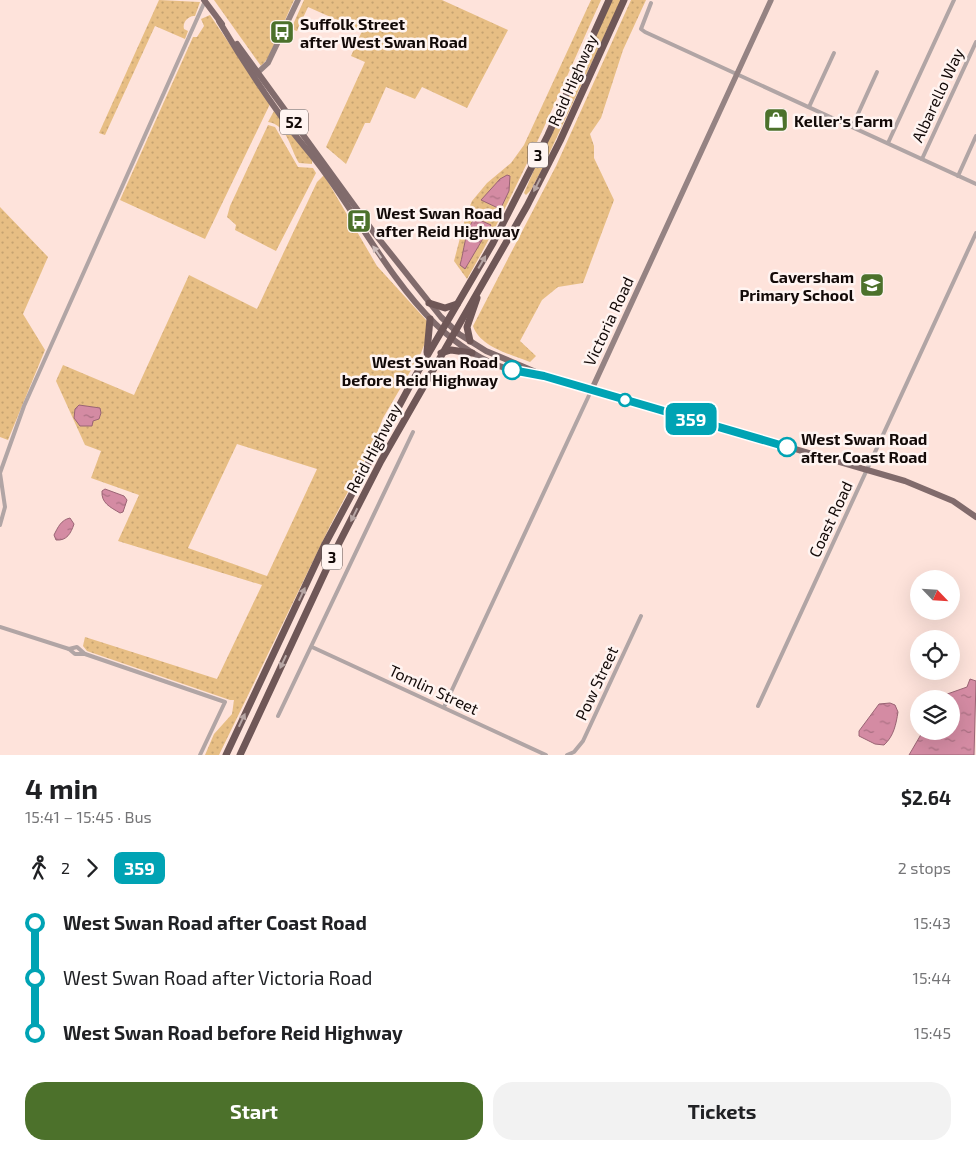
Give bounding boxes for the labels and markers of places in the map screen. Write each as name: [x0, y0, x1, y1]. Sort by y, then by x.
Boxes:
place label: Suffolk Street after West Swan Road: [300, 14, 467, 51]
bus stop icon: Suffolk Street after West Swan Road: [269, 19, 295, 45]
shop icon: Keller’s Farm: [763, 107, 789, 133]
place label: Keller’s Farm: [794, 111, 893, 130]
place label: West Swan Road after Reid Highway: [376, 203, 520, 241]
bus stop icon: West Swan Road after Reid Highway: [346, 208, 372, 234]
place label: Caversham Primary School: [739, 267, 855, 305]
school or university icon: Caversham Primary School: [859, 272, 885, 298]
place label: West Swan Road before Reid Highway: [342, 352, 498, 390]
marker: West Swan Road before Reid Highway: [502, 360, 522, 380]
unlabelled marker: [618, 393, 632, 407]
place label: West Swan Road after Coast Road: [801, 429, 927, 466]
marker: West Swan Road after Coast Road: [777, 437, 797, 457]

